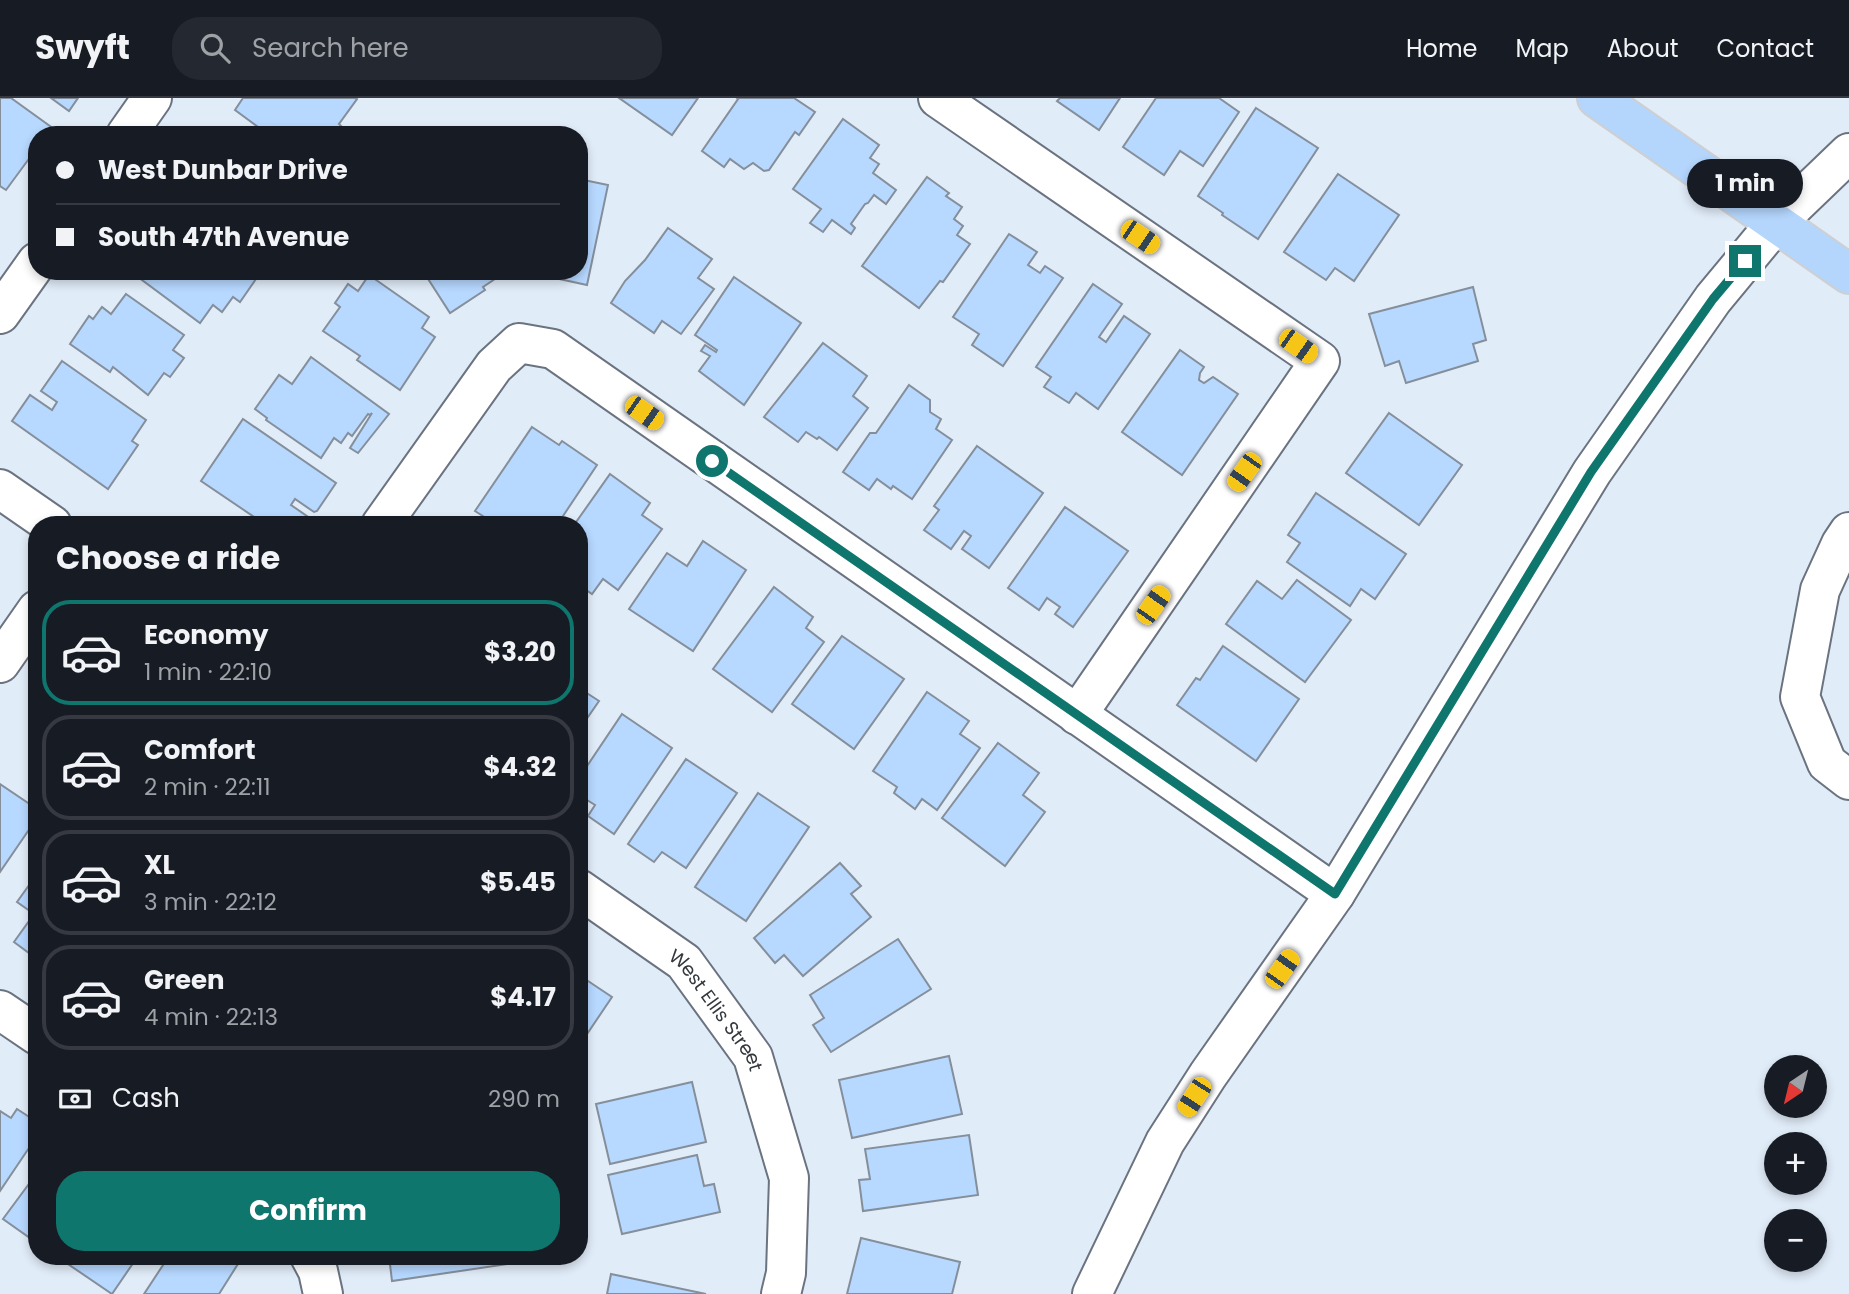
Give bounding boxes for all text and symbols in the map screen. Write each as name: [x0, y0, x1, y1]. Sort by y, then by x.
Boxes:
search box: [172, 17, 662, 80]
text: Swyft: [35, 24, 130, 71]
icon: search: [196, 29, 234, 67]
text: Search here: [252, 30, 409, 66]
text: Home: [1406, 32, 1478, 65]
text: Map: [1516, 32, 1569, 65]
text: About: [1607, 32, 1678, 65]
text: Contact: [1716, 32, 1814, 65]
text: West Dunbar Drive: [98, 152, 348, 188]
callout: 1 min: [1687, 159, 1803, 208]
text: 1 min: [1715, 167, 1775, 199]
car: [1117, 217, 1164, 257]
text: South 47th Avenue: [98, 219, 349, 255]
route end: [1729, 245, 1761, 277]
car: [1275, 325, 1322, 367]
car: [621, 392, 668, 434]
route start: [696, 445, 728, 477]
car: [1224, 449, 1265, 495]
text: Choose a ride: [56, 535, 280, 580]
car: [1133, 582, 1174, 628]
text: Economy: [144, 617, 268, 653]
icon: car: [60, 621, 123, 684]
text: $3.20: [484, 634, 556, 670]
text: 1 min · 22:10: [144, 656, 272, 688]
text: Comfort: [144, 732, 256, 768]
icon: car: [60, 736, 123, 799]
text: $4.32: [483, 749, 556, 785]
text: 2 min · 22:11: [144, 771, 271, 803]
text: XL: [144, 847, 175, 883]
icon: car: [60, 851, 123, 914]
text: $5.45: [480, 864, 556, 900]
text: 3 min · 22:12: [144, 886, 277, 918]
street label: West Ellis Street: [663, 943, 769, 1075]
car: [1262, 946, 1303, 992]
text: Green: [144, 962, 225, 998]
icon: car: [60, 966, 123, 1029]
text: $4.17: [490, 979, 556, 1015]
text: 4 min · 22:13: [144, 1001, 278, 1033]
north arrow: [1764, 1055, 1827, 1118]
map controls: [1764, 1055, 1827, 1272]
car: [1174, 1074, 1215, 1120]
icon: cash: [56, 1080, 94, 1118]
text: Cash: [112, 1080, 180, 1116]
text: 290 m: [488, 1083, 560, 1115]
button: +: [1764, 1132, 1827, 1195]
button: Confirm: [56, 1171, 560, 1251]
button: −: [1764, 1209, 1827, 1272]

